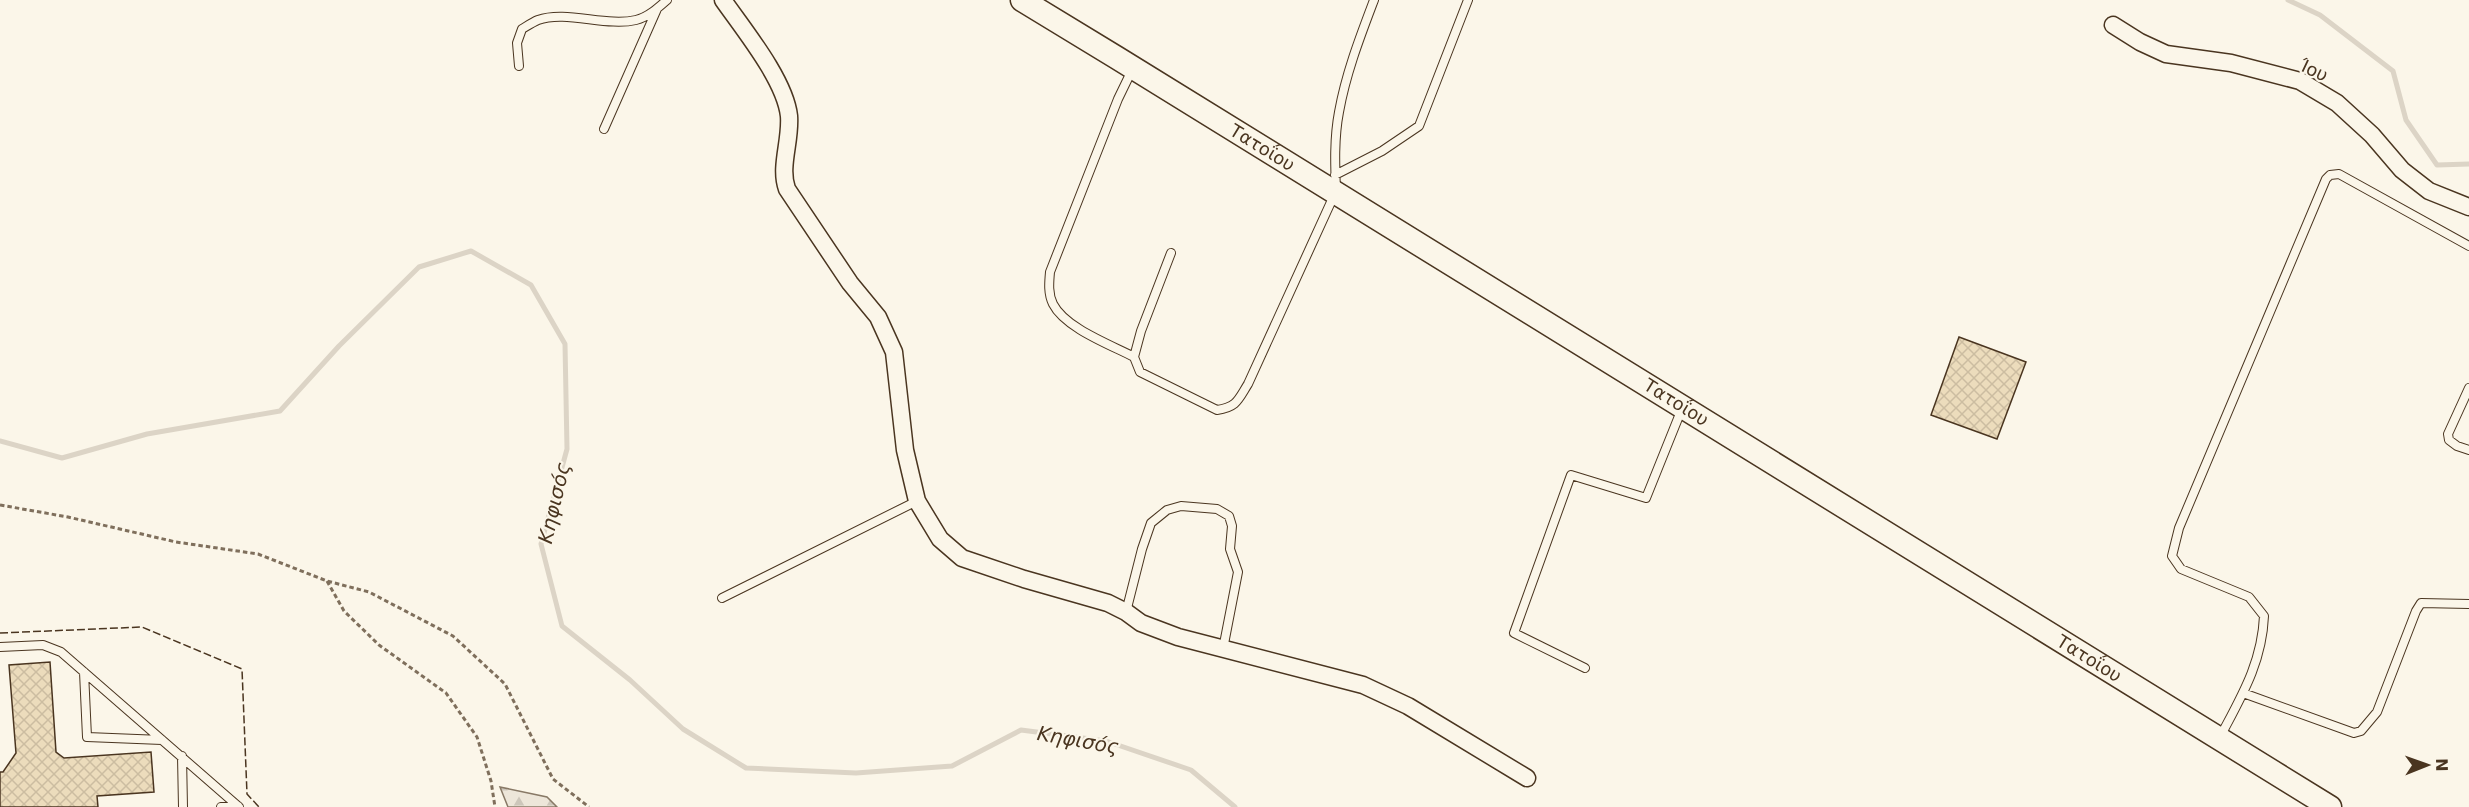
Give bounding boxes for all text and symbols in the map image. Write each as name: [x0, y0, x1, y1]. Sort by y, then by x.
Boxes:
street label: Ίου: [2296, 54, 2331, 86]
street label: Τατοΐου: [1226, 119, 1299, 175]
street label: Τατοΐου: [1639, 373, 1713, 430]
water label: Κηφισός: [533, 460, 575, 546]
street label: Τατοΐου: [2053, 629, 2126, 686]
water label: Κηφισός: [1035, 721, 1121, 759]
north arrow: [2397, 735, 2457, 795]
text: N: [2432, 758, 2451, 772]

